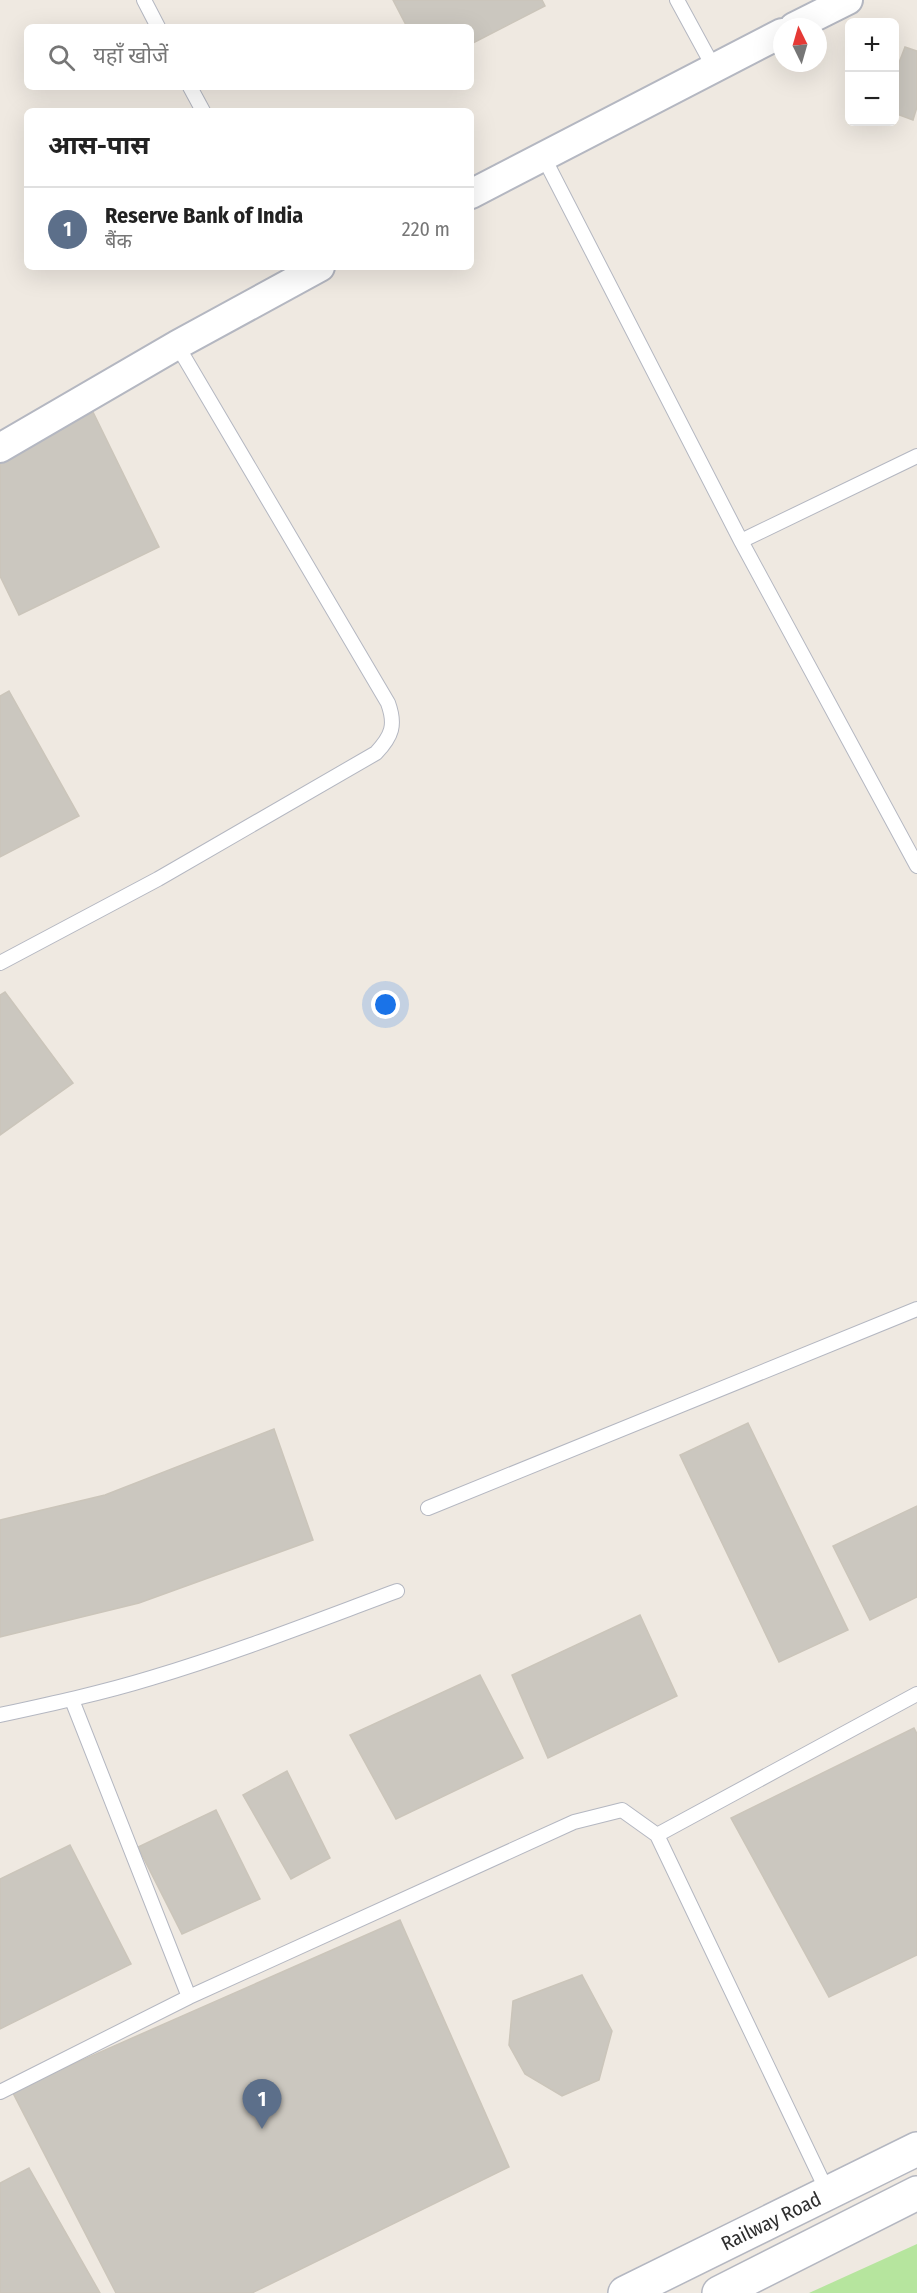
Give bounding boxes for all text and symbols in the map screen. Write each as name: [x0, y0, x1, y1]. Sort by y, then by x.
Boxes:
north arrow: [773, 18, 827, 72]
map controls: [845, 18, 899, 126]
button: +: [845, 18, 899, 72]
search box: [24, 24, 474, 90]
icon: search: [45, 41, 78, 74]
text: यहाँ खोजें: [93, 42, 168, 69]
button: −: [845, 72, 899, 126]
text: आस-पास: [48, 130, 150, 161]
text: Reserve Bank of India: [105, 202, 303, 229]
text: 1: [63, 217, 72, 241]
text: 220 m: [402, 217, 450, 241]
text: बैंक: [105, 229, 132, 253]
your location: [371, 990, 400, 1019]
pin: 1: [242, 2080, 282, 2129]
street label: Railway Road: [717, 2186, 825, 2256]

